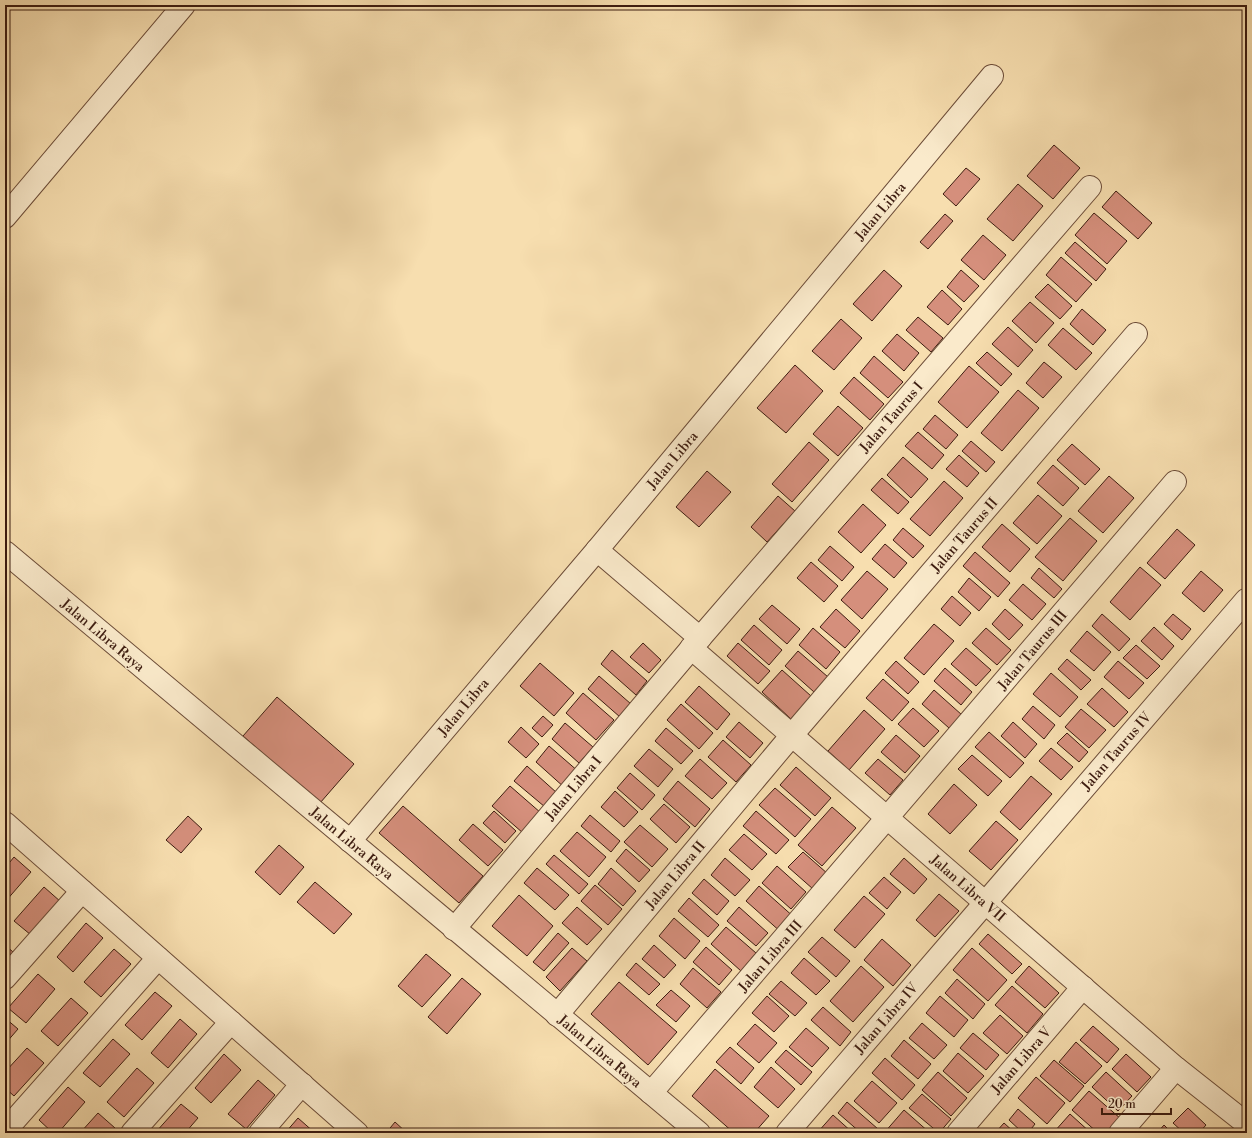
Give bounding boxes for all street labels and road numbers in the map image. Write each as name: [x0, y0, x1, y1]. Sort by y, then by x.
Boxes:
street label: Jalan Libra: [851, 178, 911, 245]
street label: Jalan Taurus I: [855, 378, 928, 458]
street label: Jalan Libra: [643, 427, 703, 494]
street label: Jalan Taurus II: [927, 494, 1003, 578]
street label: Jalan Libra Raya: [56, 595, 149, 677]
street label: Jalan Taurus III: [993, 606, 1072, 695]
street label: Jalan Libra: [434, 674, 494, 741]
street label: Jalan Taurus IV: [1077, 708, 1156, 795]
street label: Jalan Libra I: [541, 752, 606, 825]
street label: Jalan Libra Raya: [305, 803, 398, 885]
street label: Jalan Libra II: [641, 837, 710, 914]
street label: Jalan Libra VII: [925, 850, 1009, 927]
street label: Jalan Libra III: [734, 917, 807, 997]
street label: Jalan Libra IV: [850, 979, 923, 1059]
street label: Jalan Libra Raya: [553, 1011, 646, 1093]
street label: Jalan Libra V: [987, 1023, 1057, 1099]

